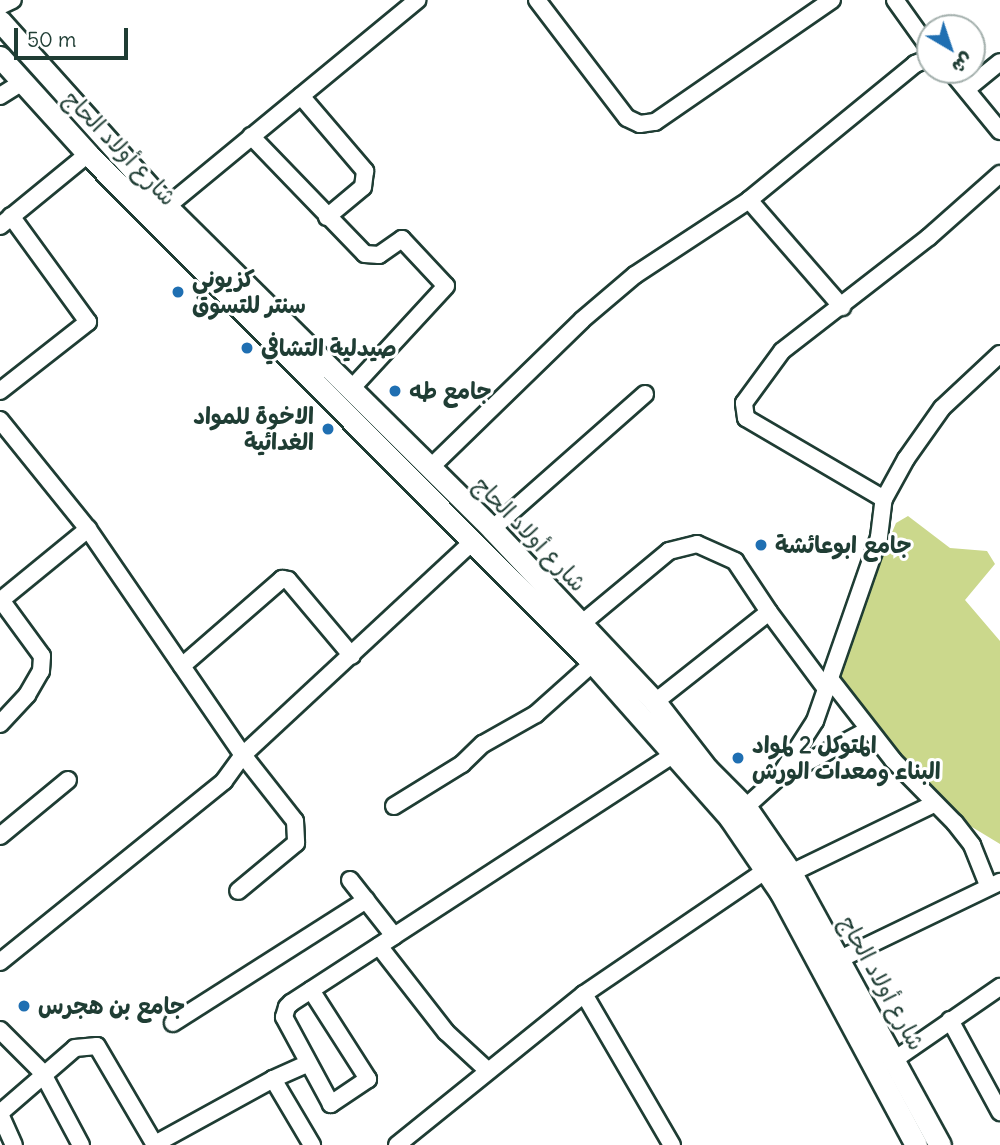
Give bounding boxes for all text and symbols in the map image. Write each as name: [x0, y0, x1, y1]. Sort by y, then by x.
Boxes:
scale bar: [18, 14, 131, 58]
north arrow: [916, 14, 986, 84]
text: 50 m: [27, 26, 76, 53]
text: ش: [947, 48, 979, 80]
street label: شارع أولاد الحاج: [58, 85, 182, 211]
place label: كزيوني سنتر للتسوق: [192, 265, 306, 319]
marker: كزيوني سنتر للتسوق: [170, 284, 186, 300]
place label: صيدلية التشافي: [261, 334, 397, 362]
marker: صيدلية التشافي: [239, 340, 255, 356]
place label: جامع طه: [409, 377, 492, 405]
marker: جامع طه: [387, 383, 403, 399]
place label: الاخوة للمواد الغدائية: [193, 402, 314, 456]
marker: الاخوة للمواد الغدائية: [320, 421, 336, 437]
street label: شارع أولاد الحاج: [468, 471, 592, 597]
place label: جامع ابوعائشة: [775, 531, 911, 559]
marker: جامع ابوعائشة: [753, 537, 769, 553]
place label: المتوكل 2 لمواد البناء ومعدات الورش: [752, 731, 941, 785]
marker: المتوكل 2 لمواد البناء ومعدات الورش: [730, 750, 746, 766]
street label: شارع أولاد الحاج: [834, 911, 930, 1055]
place label: جامع بن هجرس: [38, 992, 185, 1020]
marker: جامع بن هجرس: [16, 998, 32, 1014]

